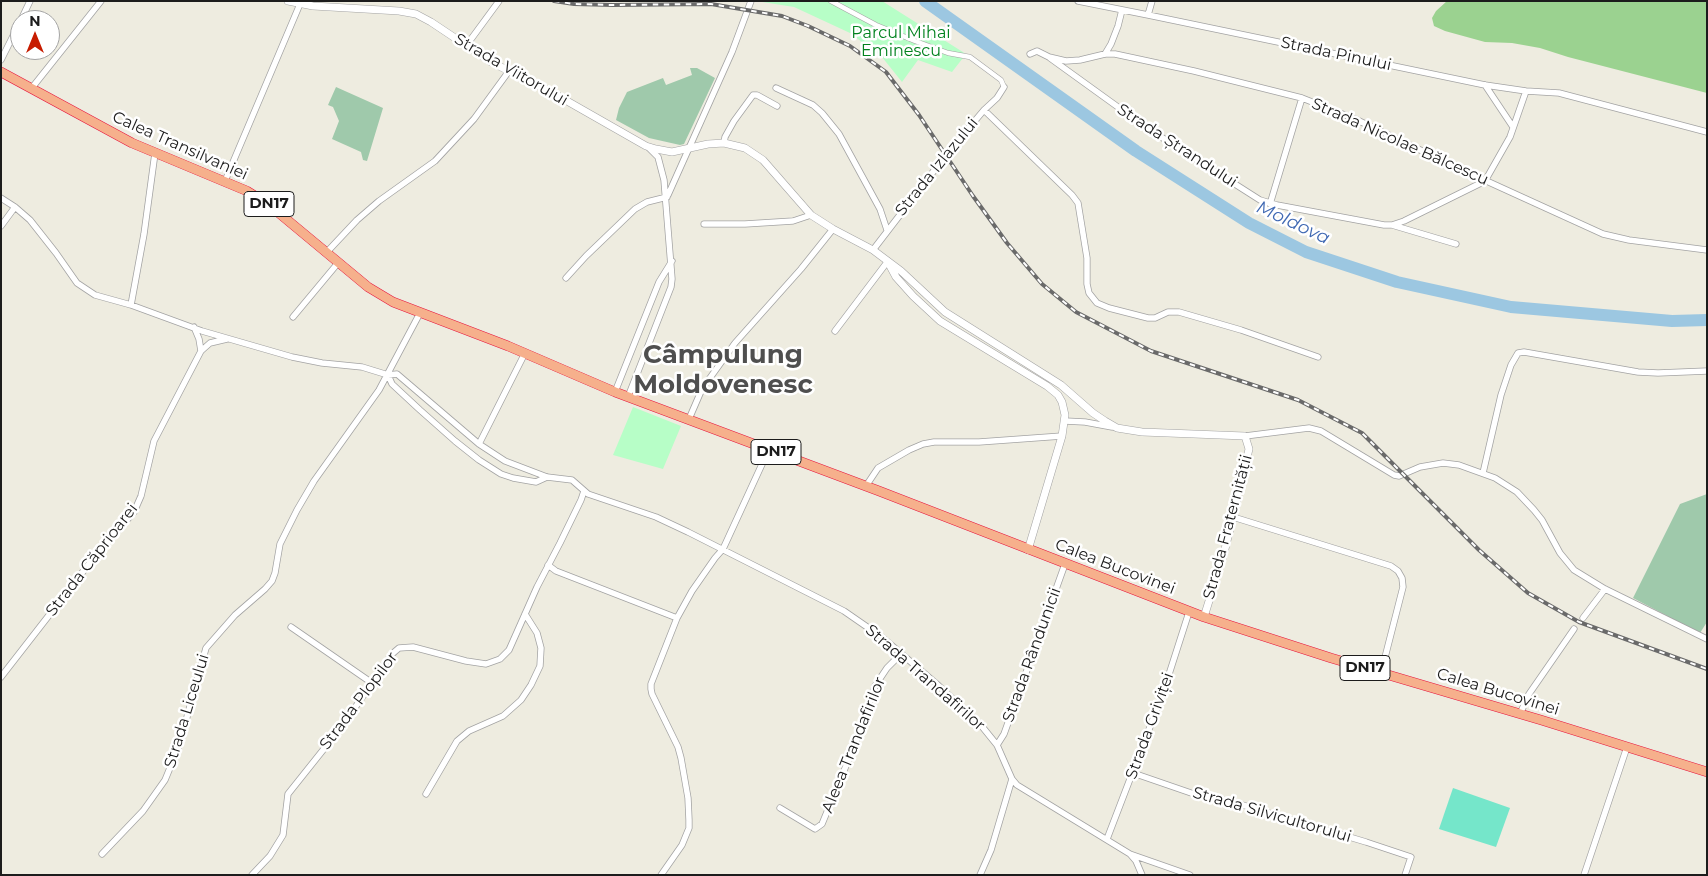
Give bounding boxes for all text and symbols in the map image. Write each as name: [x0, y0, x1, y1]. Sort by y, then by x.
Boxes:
north arrow: [10, 10, 60, 60]
text: N: [29, 12, 41, 30]
park label: Parcul Mihai Eminescu: [851, 23, 951, 61]
street label: Strada Viitorului: [451, 30, 571, 110]
street label: Strada Pinului: [1279, 33, 1393, 75]
street label: Strada Nicolae Bălcescu: [1309, 94, 1491, 190]
street label: Strada Ștrandului: [1113, 100, 1241, 192]
street label: Calea Transilvaniei: [109, 107, 251, 185]
street label: Strada Izlazului: [891, 114, 983, 220]
road number: DN17: [244, 192, 294, 216]
water label: Moldova: [1253, 197, 1333, 249]
district label: Câmpulung Moldovenesc: [633, 339, 813, 400]
road number: DN17: [751, 440, 801, 464]
street label: Strada Fraternității: [1199, 453, 1257, 601]
street label: Strada Căprioarei: [42, 500, 142, 620]
street label: Calea Bucovinei: [1052, 535, 1178, 599]
street label: Strada Rândunicii: [999, 585, 1065, 725]
street label: Strada Trandafirilor: [861, 621, 989, 735]
street label: Strada Plopilor: [316, 648, 402, 754]
street label: Strada Liceului: [161, 652, 213, 770]
road number: DN17: [1340, 656, 1390, 680]
street label: Calea Bucovinei: [1434, 664, 1562, 720]
street label: Strada Griviței: [1122, 670, 1178, 782]
street label: Aleea Trandafirilor: [818, 674, 890, 816]
street label: Strada Silvicultorului: [1190, 783, 1354, 847]

